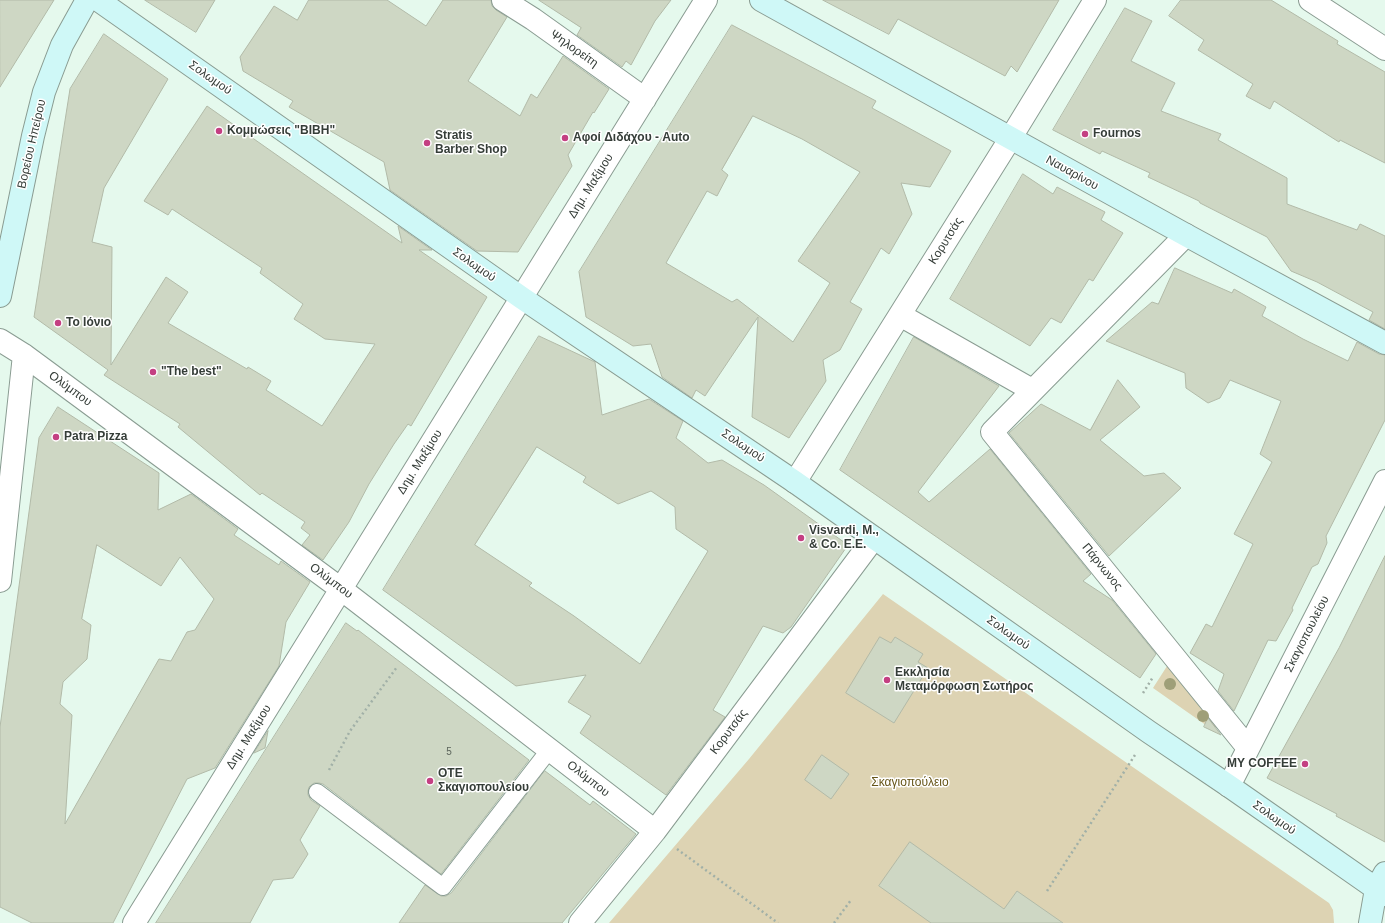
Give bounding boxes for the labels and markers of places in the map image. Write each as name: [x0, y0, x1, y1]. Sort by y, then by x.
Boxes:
place label: Κομμώσεις "ΒΙΒΗ": [227, 124, 335, 138]
marker: Κομμώσεις "ΒΙΒΗ": [214, 126, 224, 136]
place label: Fournos: [1093, 127, 1141, 141]
place label: Stratis Barber Shop: [435, 129, 507, 157]
marker: Fournos: [1080, 129, 1090, 139]
place label: Αφοί Διδάχου - Auto: [573, 131, 690, 145]
marker: Αφοί Διδάχου - Auto: [560, 133, 570, 143]
marker: Stratis Barber Shop: [422, 138, 432, 148]
place label: Το Ιόνιο: [66, 316, 111, 330]
marker: Το Ιόνιο: [53, 318, 63, 328]
place label: "The best": [161, 365, 222, 379]
marker: "The best": [148, 367, 158, 377]
place label: Patra Pizza: [64, 430, 127, 444]
marker: Patra Pizza: [51, 432, 61, 442]
place label: Visvardi, M., & Co. E.E.: [809, 524, 879, 552]
marker: Visvardi, M., & Co. E.E.: [796, 533, 806, 543]
place label: Εκκλησία Μεταμόρφωση Σωτήρος: [895, 666, 1033, 694]
marker: Εκκλησία Μεταμόρφωση Σωτήρος: [882, 675, 892, 685]
place label: MY COFFEE: [1227, 757, 1297, 771]
marker: MY COFFEE: [1300, 759, 1310, 769]
place label: ΟΤΕ Σκαγιοπουλείου: [438, 767, 529, 795]
marker: ΟΤΕ Σκαγιοπουλείου: [425, 776, 435, 786]

